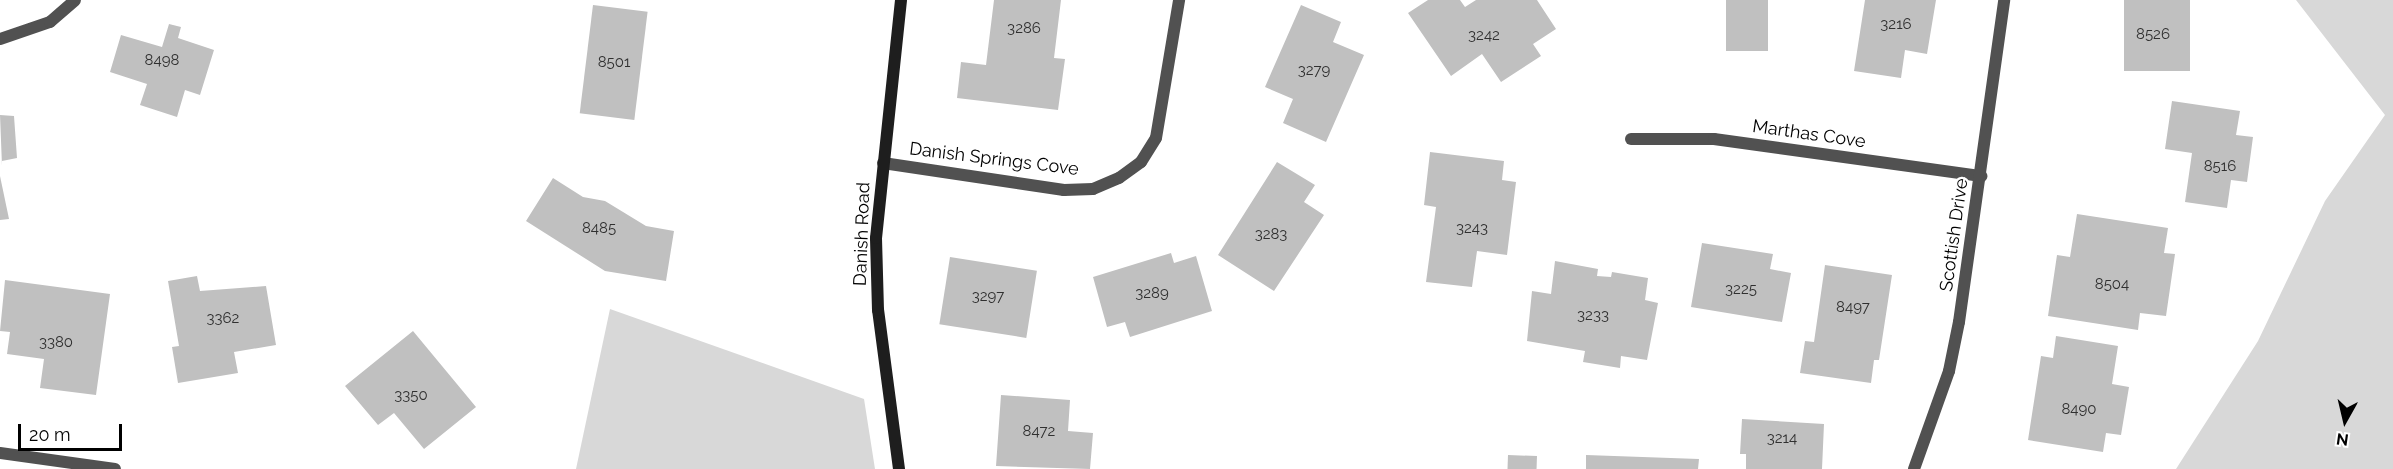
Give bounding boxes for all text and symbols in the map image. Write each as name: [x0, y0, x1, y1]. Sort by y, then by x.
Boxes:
house number: 3216: [1880, 16, 1912, 34]
house number: 3286: [1007, 20, 1041, 38]
house number: 8526: [2136, 26, 2170, 44]
house number: 3242: [1468, 27, 1500, 45]
house number: 8498: [145, 52, 179, 70]
house number: 8501: [598, 54, 630, 72]
house number: 3279: [1298, 62, 1330, 80]
street label: Marthas Cove: [1751, 115, 1867, 153]
street label: Danish Springs Cove: [908, 138, 1080, 180]
house number: 8516: [2204, 158, 2236, 176]
street label: Scottish Drive: [1935, 177, 1973, 293]
street label: Danish Road: [849, 182, 875, 286]
house number: 8485: [582, 220, 616, 238]
house number: 3243: [1456, 220, 1488, 238]
house number: 3283: [1255, 226, 1287, 244]
house number: 8504: [2095, 276, 2129, 294]
house number: 3225: [1725, 281, 1757, 299]
house number: 3289: [1135, 285, 1169, 303]
house number: 3297: [972, 288, 1004, 306]
house number: 8497: [1836, 299, 1870, 317]
house number: 3233: [1577, 307, 1609, 325]
house number: 3362: [207, 310, 239, 328]
house number: 3380: [39, 334, 73, 352]
house number: 3350: [394, 387, 428, 405]
north arrow: [2315, 391, 2375, 451]
house number: 8490: [2061, 401, 2097, 419]
scale bar: [21, 412, 124, 450]
house number: 8472: [1023, 423, 1055, 441]
text: 20 m: [29, 424, 71, 445]
text: N: [2335, 429, 2350, 450]
house number: 3214: [1767, 430, 1797, 448]

